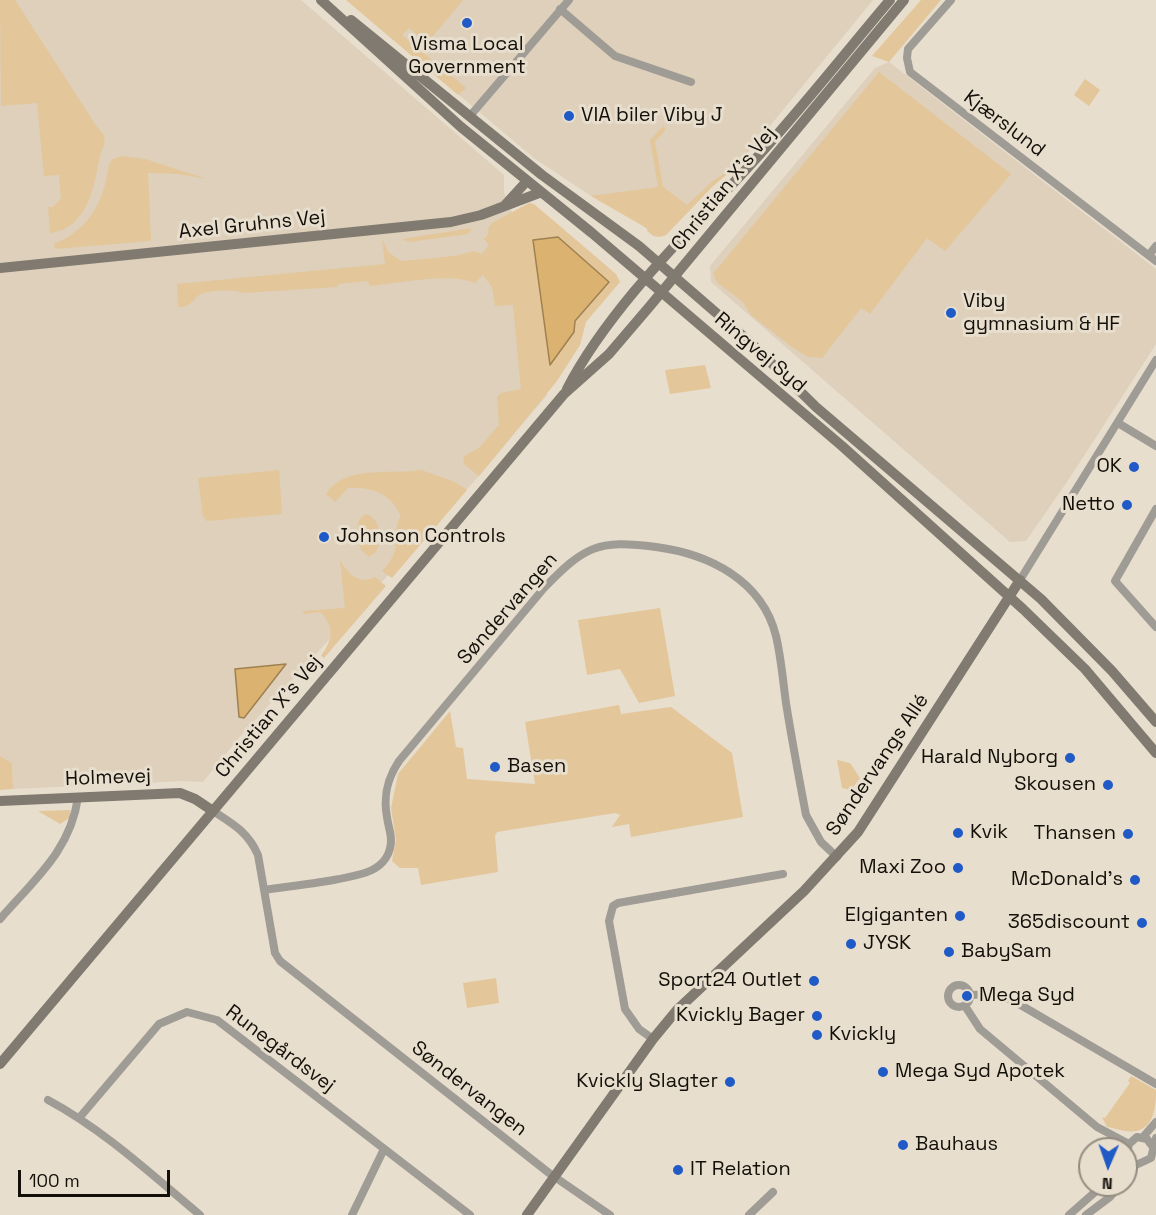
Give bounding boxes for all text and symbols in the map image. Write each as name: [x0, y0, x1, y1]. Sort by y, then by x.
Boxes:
marker: Visma Local Government: [460, 16, 474, 30]
place label: Visma Local Government: [408, 33, 526, 80]
street label: Kjærslund: [959, 86, 1049, 162]
place label: VIA biler Viby J: [581, 104, 723, 128]
marker: VIA biler Viby J: [562, 109, 576, 123]
street label: Christian X's Vej: [667, 122, 781, 256]
street label: Axel Gruhns Vej: [178, 205, 326, 245]
place label: Viby gymnasium & HF: [963, 290, 1120, 337]
marker: Viby gymnasium & HF: [944, 306, 958, 320]
street label: Ringvej Syd: [709, 308, 811, 398]
place label: OK: [1096, 455, 1122, 479]
marker: OK: [1127, 460, 1141, 474]
place label: Netto: [1062, 493, 1115, 517]
marker: Netto: [1120, 498, 1134, 512]
place label: Johnson Controls: [336, 525, 506, 549]
marker: Johnson Controls: [317, 530, 331, 544]
street label: Søndervangen: [453, 548, 563, 670]
street label: Christian X's Vej: [211, 651, 327, 783]
street label: Søndervangs Allé: [822, 689, 934, 841]
place label: Harald Nyborg: [921, 746, 1058, 770]
marker: Harald Nyborg: [1063, 751, 1077, 765]
place label: Basen: [507, 755, 566, 779]
marker: Basen: [488, 760, 502, 774]
street label: Holmevej: [65, 765, 151, 791]
place label: Skousen: [1014, 773, 1096, 797]
marker: Skousen: [1101, 778, 1115, 792]
place label: Kvik: [970, 821, 1008, 845]
place label: Thansen: [1034, 822, 1116, 846]
marker: Kvik: [951, 826, 965, 840]
marker: Thansen: [1121, 827, 1135, 841]
place label: Maxi Zoo: [859, 856, 946, 880]
marker: Maxi Zoo: [951, 861, 965, 875]
place label: McDonald's: [1011, 868, 1123, 892]
marker: McDonald's: [1128, 873, 1142, 887]
place label: Elgiganten: [845, 904, 948, 928]
marker: Elgiganten: [953, 909, 967, 923]
place label: 365discount: [1008, 911, 1130, 935]
marker: 365discount: [1135, 916, 1149, 930]
place label: JYSK: [863, 932, 911, 956]
marker: JYSK: [844, 937, 858, 951]
place label: BabySam: [961, 940, 1052, 964]
marker: BabySam: [942, 945, 956, 959]
place label: Sport24 Outlet: [658, 969, 802, 993]
marker: Sport24 Outlet: [807, 974, 821, 988]
place label: Mega Syd: [979, 984, 1075, 1008]
marker: Mega Syd: [960, 989, 974, 1003]
street label: Runegårdsvej: [221, 1000, 339, 1098]
place label: Kvickly Bager: [676, 1004, 805, 1028]
marker: Kvickly Bager: [810, 1009, 824, 1023]
place label: Kvickly: [829, 1023, 896, 1047]
marker: Kvickly: [810, 1028, 824, 1042]
street label: Søndervangen: [406, 1036, 532, 1142]
place label: Mega Syd Apotek: [895, 1060, 1065, 1084]
marker: Mega Syd Apotek: [876, 1065, 890, 1079]
place label: Kvickly Slagter: [576, 1070, 718, 1094]
marker: Kvickly Slagter: [723, 1075, 737, 1089]
place label: Bauhaus: [915, 1133, 998, 1157]
north arrow: [1078, 1137, 1138, 1197]
marker: Bauhaus: [896, 1138, 910, 1152]
scale bar: [21, 1158, 172, 1196]
place label: IT Relation: [690, 1158, 791, 1182]
marker: IT Relation: [671, 1163, 685, 1177]
text: 100 m: [29, 1169, 80, 1192]
text: N: [1102, 1173, 1113, 1194]

